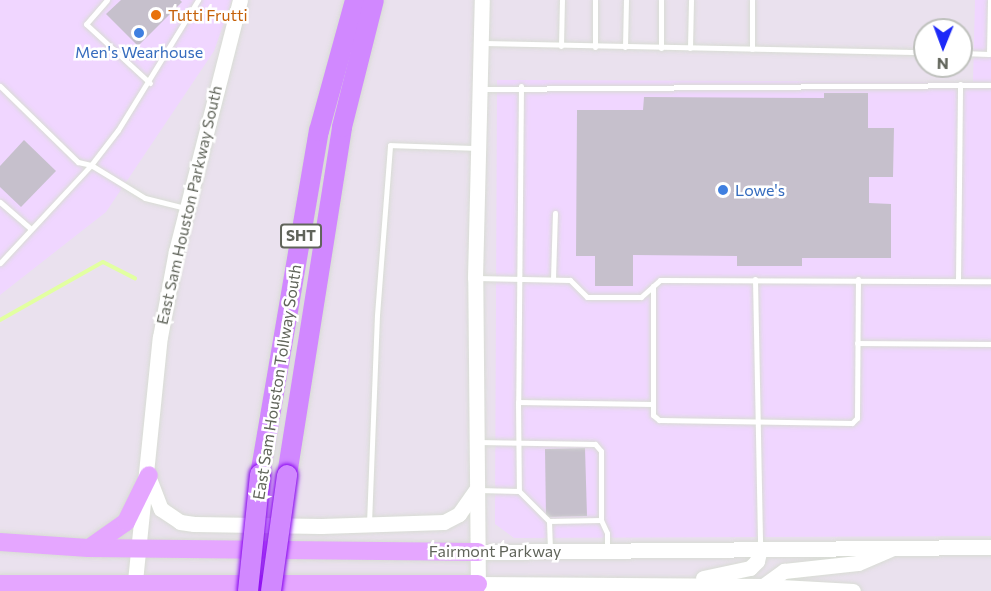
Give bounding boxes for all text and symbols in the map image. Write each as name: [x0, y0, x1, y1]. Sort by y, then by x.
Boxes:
place label: Tutti Frutti: [168, 5, 248, 25]
marker: Tutti Frutti: [149, 8, 163, 22]
north arrow: [913, 18, 973, 78]
marker: Men's Wearhouse: [132, 26, 146, 40]
place label: Men's Wearhouse: [75, 42, 203, 62]
text: N: [937, 55, 949, 74]
street label: East Sam Houston Parkway South: [152, 84, 226, 326]
place label: Lowe's: [735, 180, 785, 200]
marker: Lowe's: [716, 183, 730, 197]
road number: SHT: [280, 224, 322, 248]
street label: East Sam Houston Tollway South: [249, 263, 305, 501]
street label: Fairmont Parkway: [429, 541, 561, 561]

